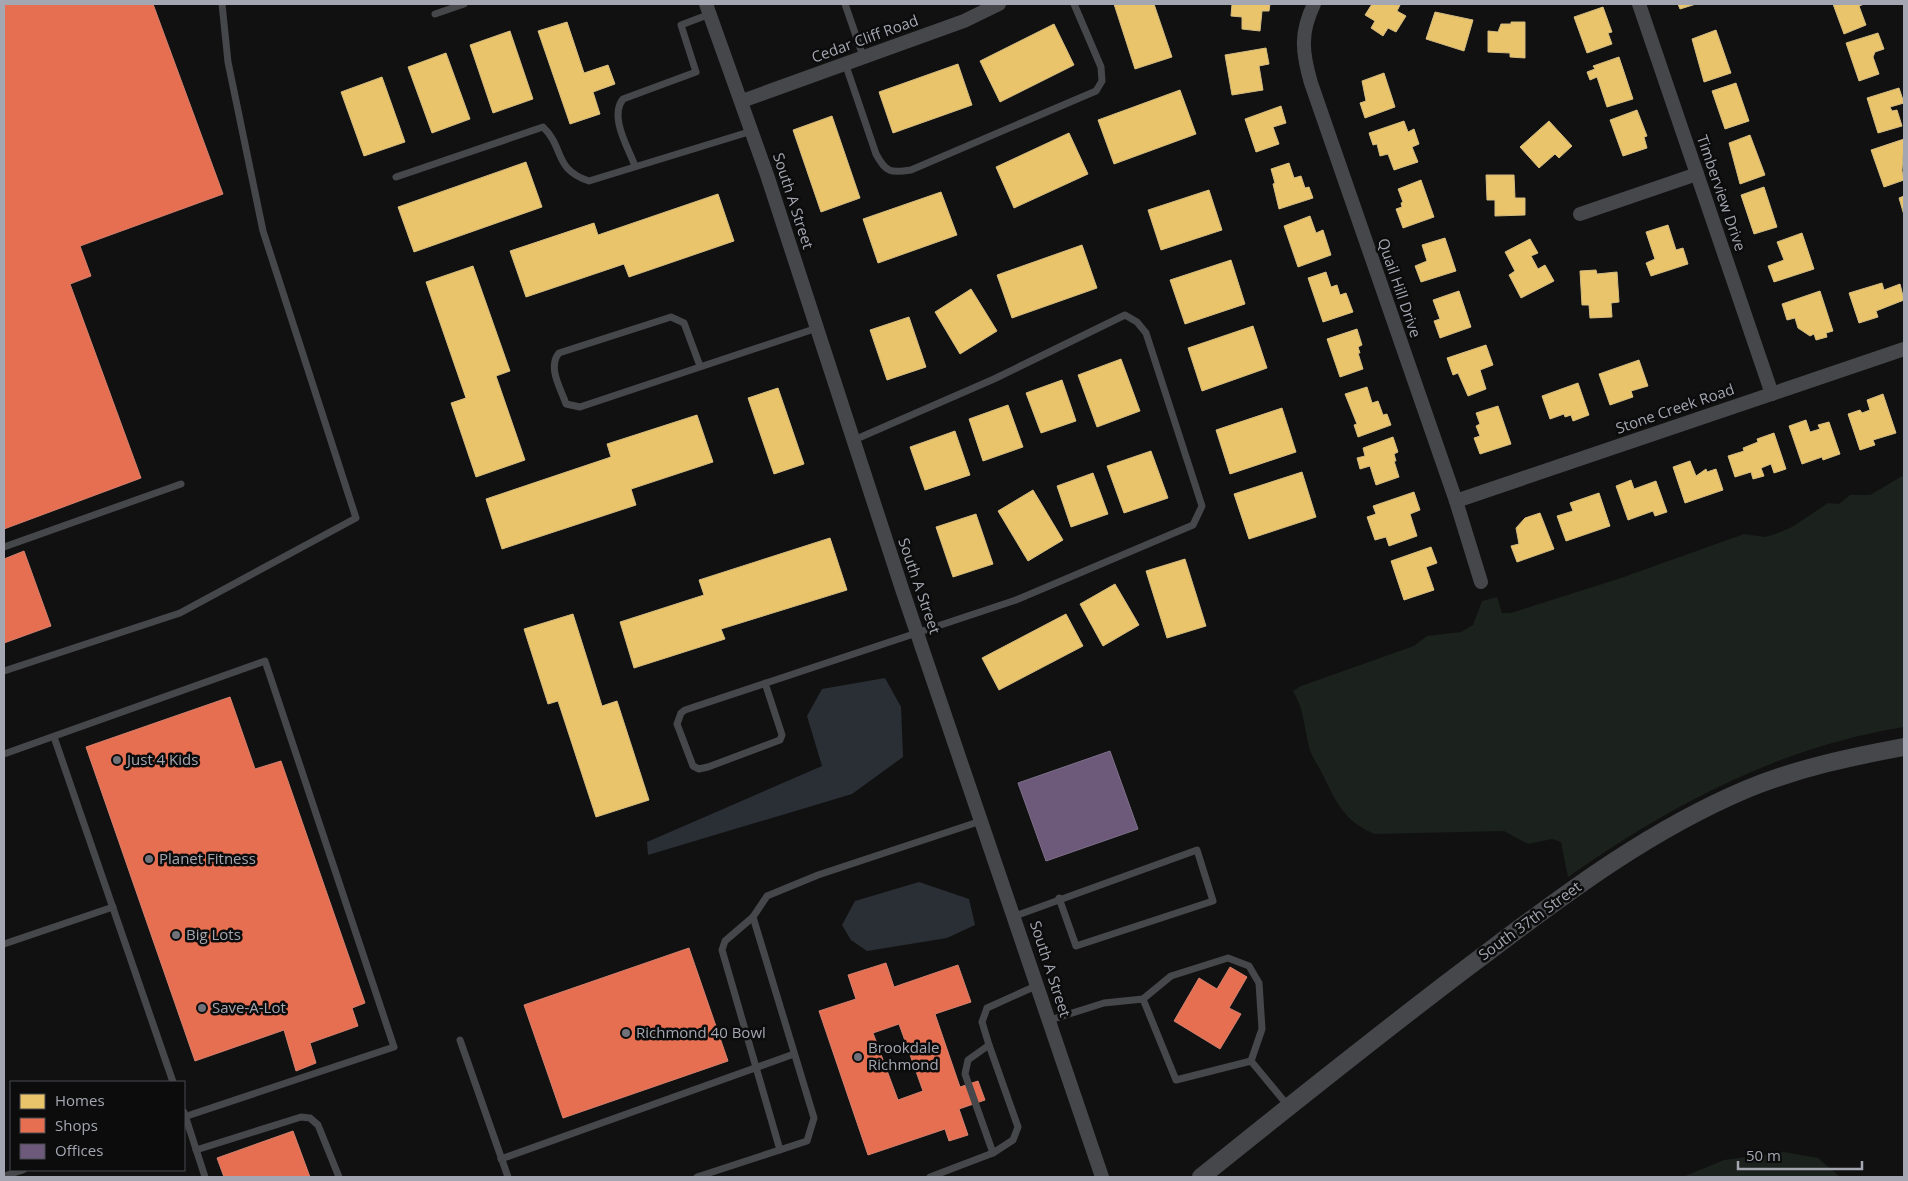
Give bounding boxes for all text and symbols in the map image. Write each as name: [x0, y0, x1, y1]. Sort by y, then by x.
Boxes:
street label: Cedar Cliff Road: [809, 9, 921, 67]
street label: Timberview Drive: [1693, 132, 1751, 253]
street label: South A Street: [769, 150, 819, 251]
street label: Quail Hill Drive: [1374, 235, 1426, 340]
street label: Stone Creek Road: [1613, 378, 1737, 438]
street label: South A Street: [894, 535, 946, 636]
place label: Just 4 Kids: [125, 749, 198, 769]
marker: Just 4 Kids: [111, 754, 123, 766]
place label: Planet Fitness: [159, 848, 256, 868]
marker: Planet Fitness: [143, 853, 155, 865]
street label: South 37th Street: [1474, 876, 1585, 964]
street label: South A Street: [1026, 918, 1076, 1019]
place label: Big Lots: [186, 924, 241, 944]
marker: Big Lots: [170, 929, 182, 941]
place label: Save-A-Lot: [212, 997, 286, 1017]
marker: Save-A-Lot: [196, 1002, 208, 1014]
place label: Richmond 40 Bowl: [636, 1022, 766, 1042]
marker: Richmond 40 Bowl: [620, 1027, 632, 1039]
place label: Brookdale Richmond: [868, 1037, 939, 1074]
marker: Brookdale Richmond: [852, 1051, 864, 1063]
legend: [10, 1081, 185, 1171]
text: Homes: [55, 1090, 105, 1110]
text: Shops: [55, 1115, 98, 1135]
scale bar: [1738, 1138, 1862, 1170]
text: Offices: [55, 1140, 103, 1160]
text: 50 m: [1746, 1145, 1781, 1165]

